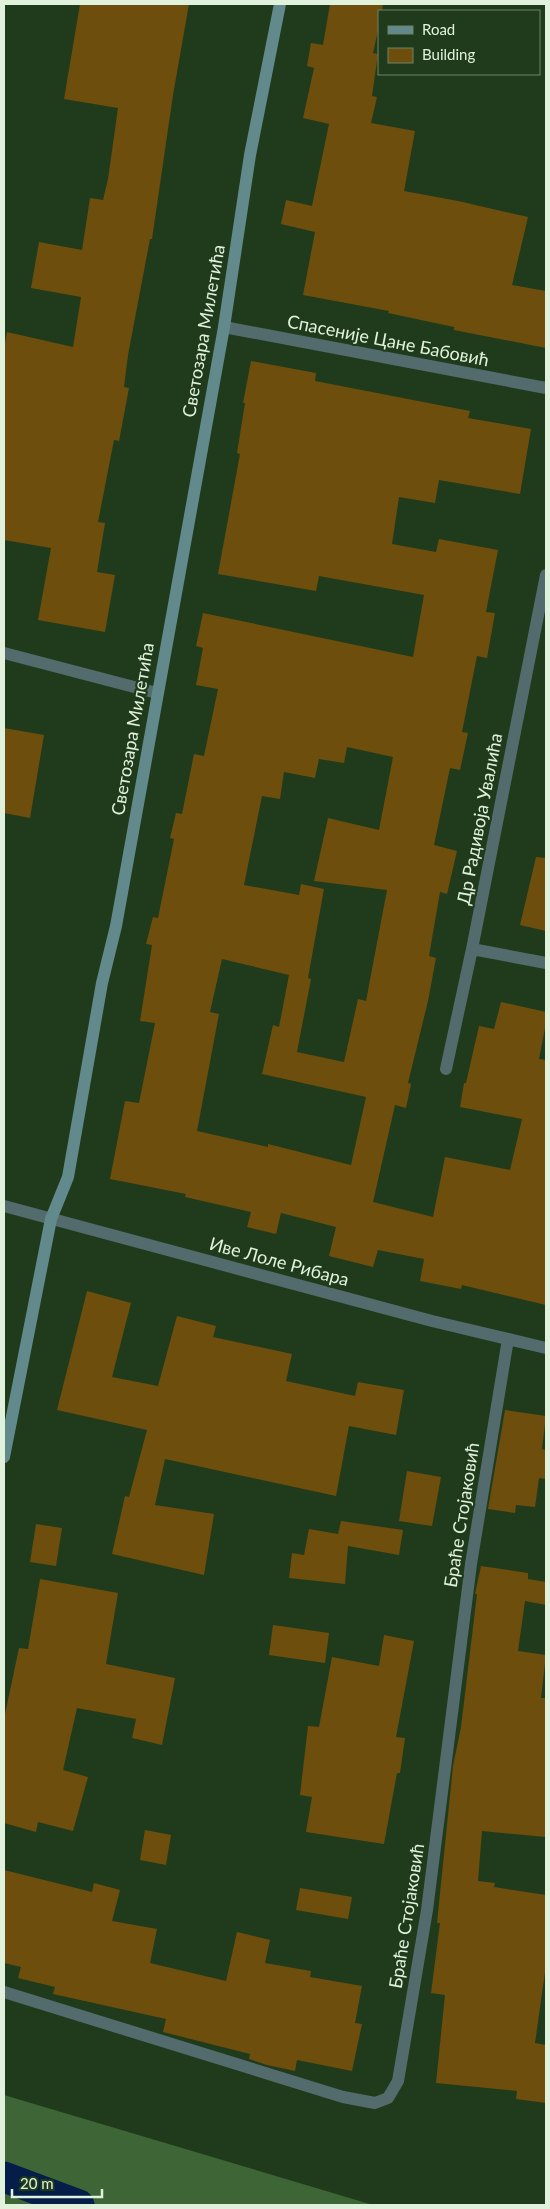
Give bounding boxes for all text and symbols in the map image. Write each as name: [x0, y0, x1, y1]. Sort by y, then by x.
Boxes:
legend: [378, 10, 540, 75]
text: Road: [422, 20, 455, 38]
text: Building: [422, 45, 475, 63]
street label: Светозара Милетића: [177, 243, 229, 419]
street label: Спасеније Цане Бабовић: [285, 310, 491, 370]
street label: Светозара Милетића: [106, 641, 158, 817]
street label: Др Радивоја Увалића: [452, 731, 506, 907]
street label: Иве Лоле Рибара: [207, 1232, 351, 1290]
street label: Браће Стојаковић: [439, 1441, 483, 1589]
street label: Браће Стојаковић: [384, 1842, 428, 1990]
scale bar: [12, 2166, 102, 2198]
text: 20 m: [20, 2174, 54, 2192]

